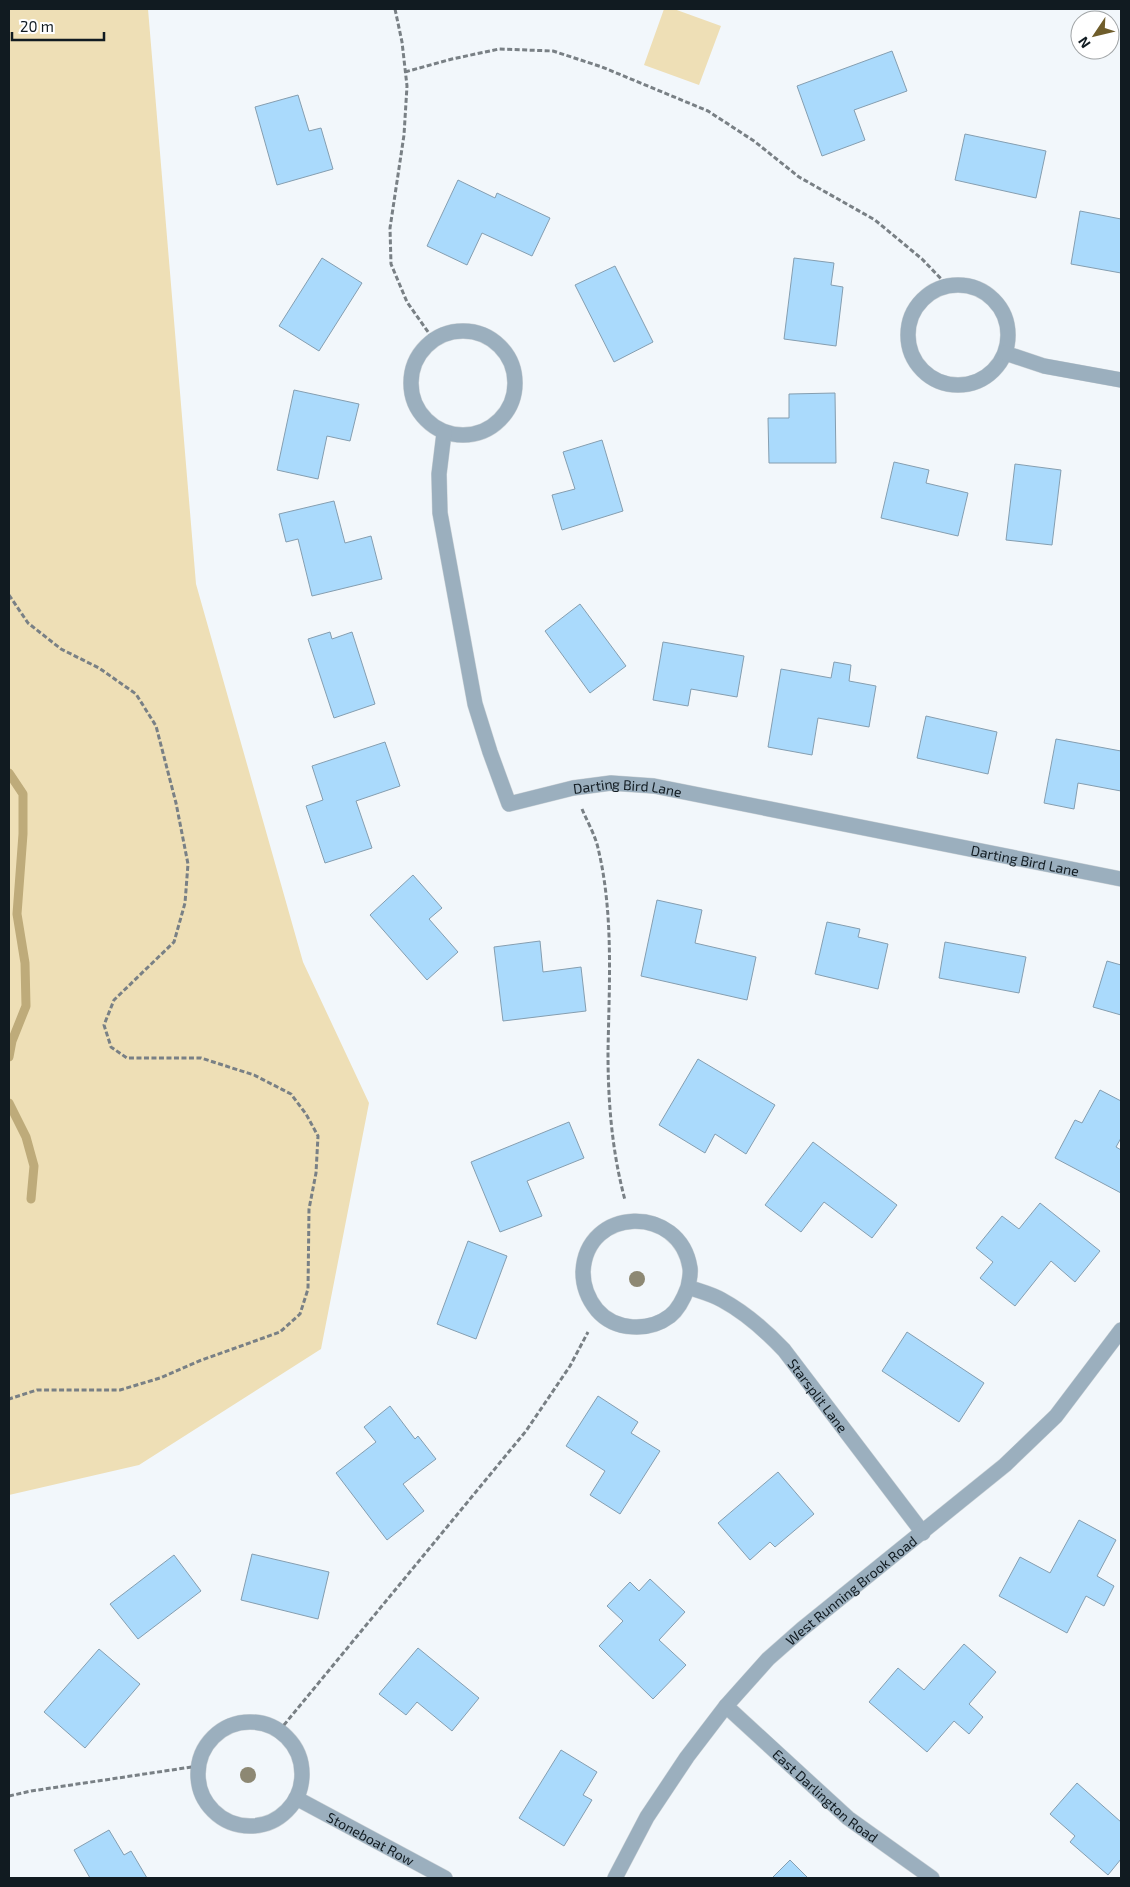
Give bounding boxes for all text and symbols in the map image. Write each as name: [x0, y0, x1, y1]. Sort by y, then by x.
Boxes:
scale bar: [12, 10, 105, 42]
north arrow: [1070, 10, 1120, 60]
text: 20 m: [20, 17, 54, 35]
text: N: [1074, 34, 1094, 52]
street label: Darting Bird Lane: [572, 774, 684, 800]
street label: Darting Bird Lane: [970, 841, 1081, 879]
street label: Starsplit Lane: [785, 1355, 852, 1436]
street label: West Running Brook Road: [782, 1532, 920, 1648]
street label: East Darlington Road: [770, 1745, 882, 1846]
street label: Stoneboat Row: [324, 1808, 418, 1869]

